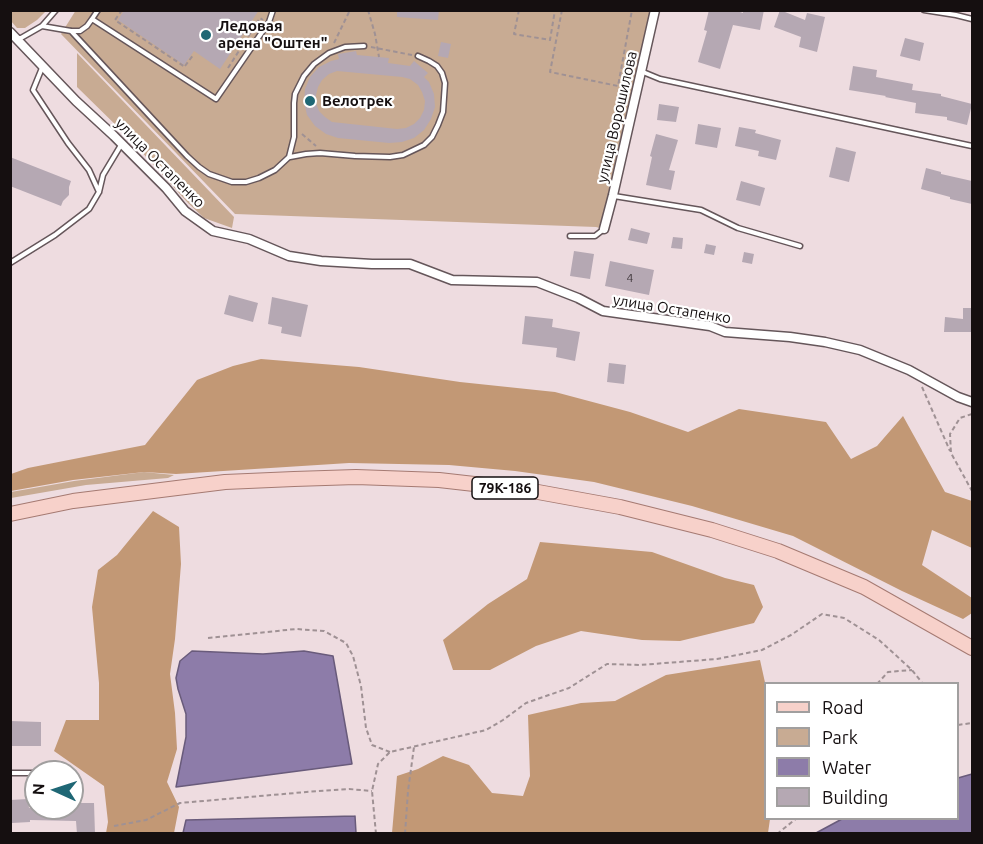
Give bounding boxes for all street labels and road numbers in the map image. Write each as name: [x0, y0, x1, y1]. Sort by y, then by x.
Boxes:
street label: улица Ворошилова: [593, 49, 641, 185]
street label: улица Остапенко: [111, 114, 209, 212]
street label: улица Остапенко: [612, 291, 732, 327]
road number: 79К-186: [472, 477, 538, 499]

